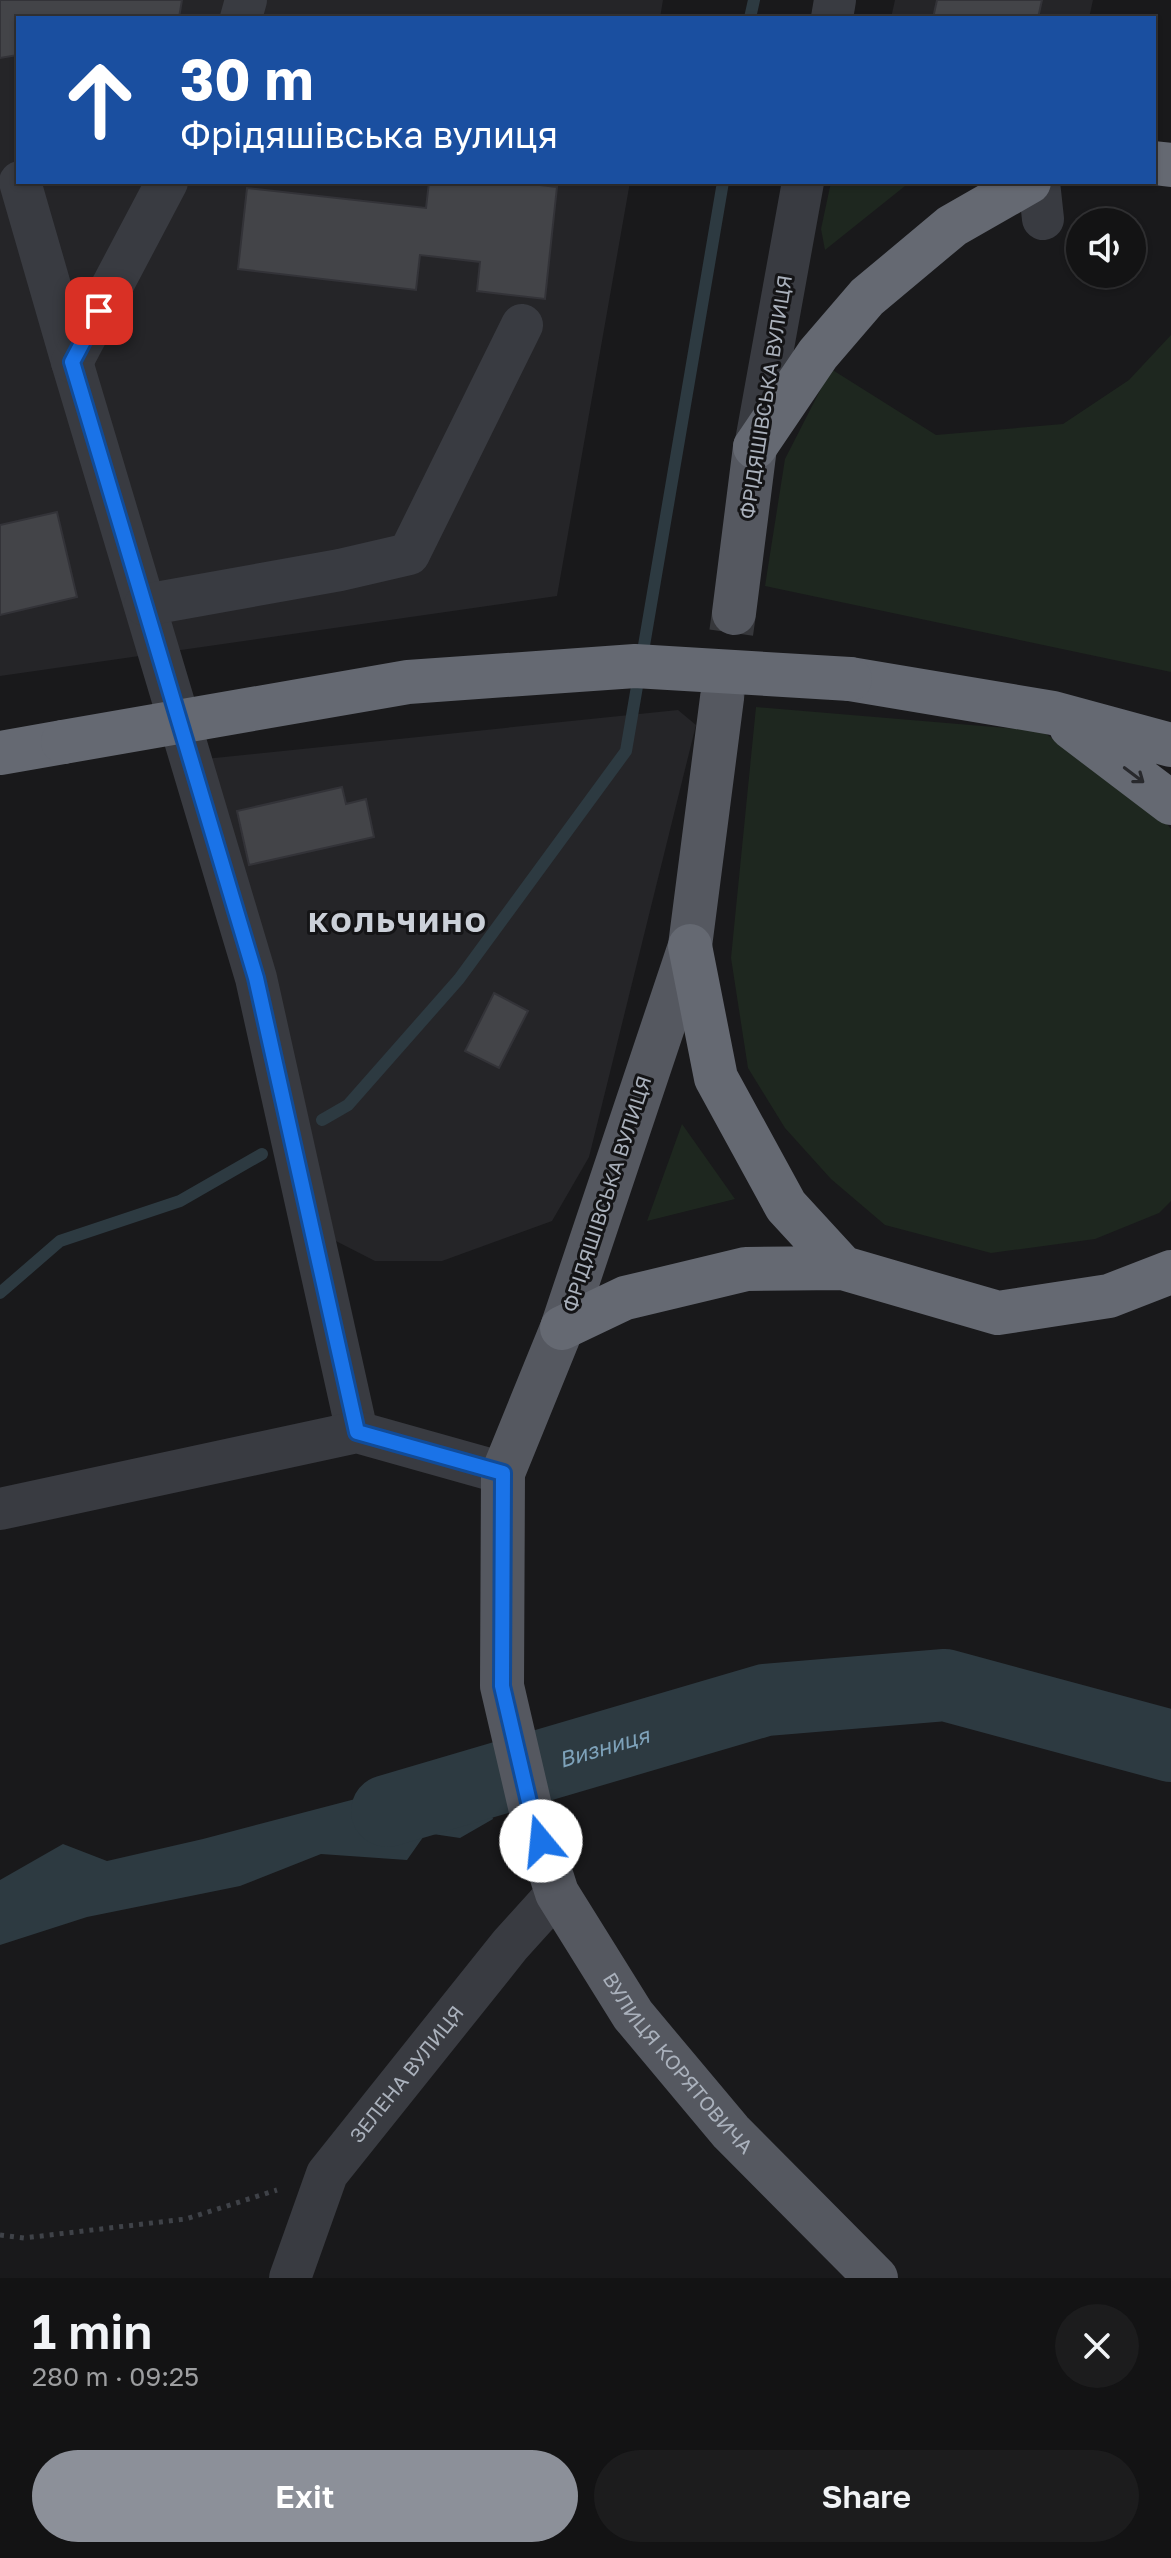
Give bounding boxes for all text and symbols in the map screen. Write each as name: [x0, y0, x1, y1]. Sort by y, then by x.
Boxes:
text: 30 m: [180, 45, 314, 112]
icon: ahead: [48, 48, 152, 152]
text: Фрідяшівська вулиця: [180, 113, 558, 156]
map controls: [1066, 208, 1146, 288]
button: sound: [1066, 208, 1146, 288]
street label: ФРІДЯШІВСЬКА ВУЛИЦЯ: [734, 273, 796, 521]
pin: [65, 277, 133, 345]
icon: arrive: [77, 289, 121, 333]
one-way arrow: [1123, 766, 1144, 783]
district label: КОЛЬЧИНО: [308, 905, 488, 938]
street label: ФРІДЯШІВСЬКА ВУЛИЦЯ: [556, 1073, 656, 1315]
water label: Визниця: [555, 1720, 654, 1773]
position arrow: [499, 1799, 583, 1883]
street label: ВУЛИЦЯ КОРЯТОВИЧА: [599, 1968, 758, 2158]
street label: ЗЕЛЕНА ВУЛИЦЯ: [344, 2000, 468, 2147]
text: 1 min: [32, 2302, 152, 2360]
button: close: [1055, 2304, 1139, 2388]
text: 280 m · 09:25: [32, 2361, 199, 2392]
button: Exit: [32, 2450, 578, 2542]
button: Share: [594, 2450, 1139, 2542]

